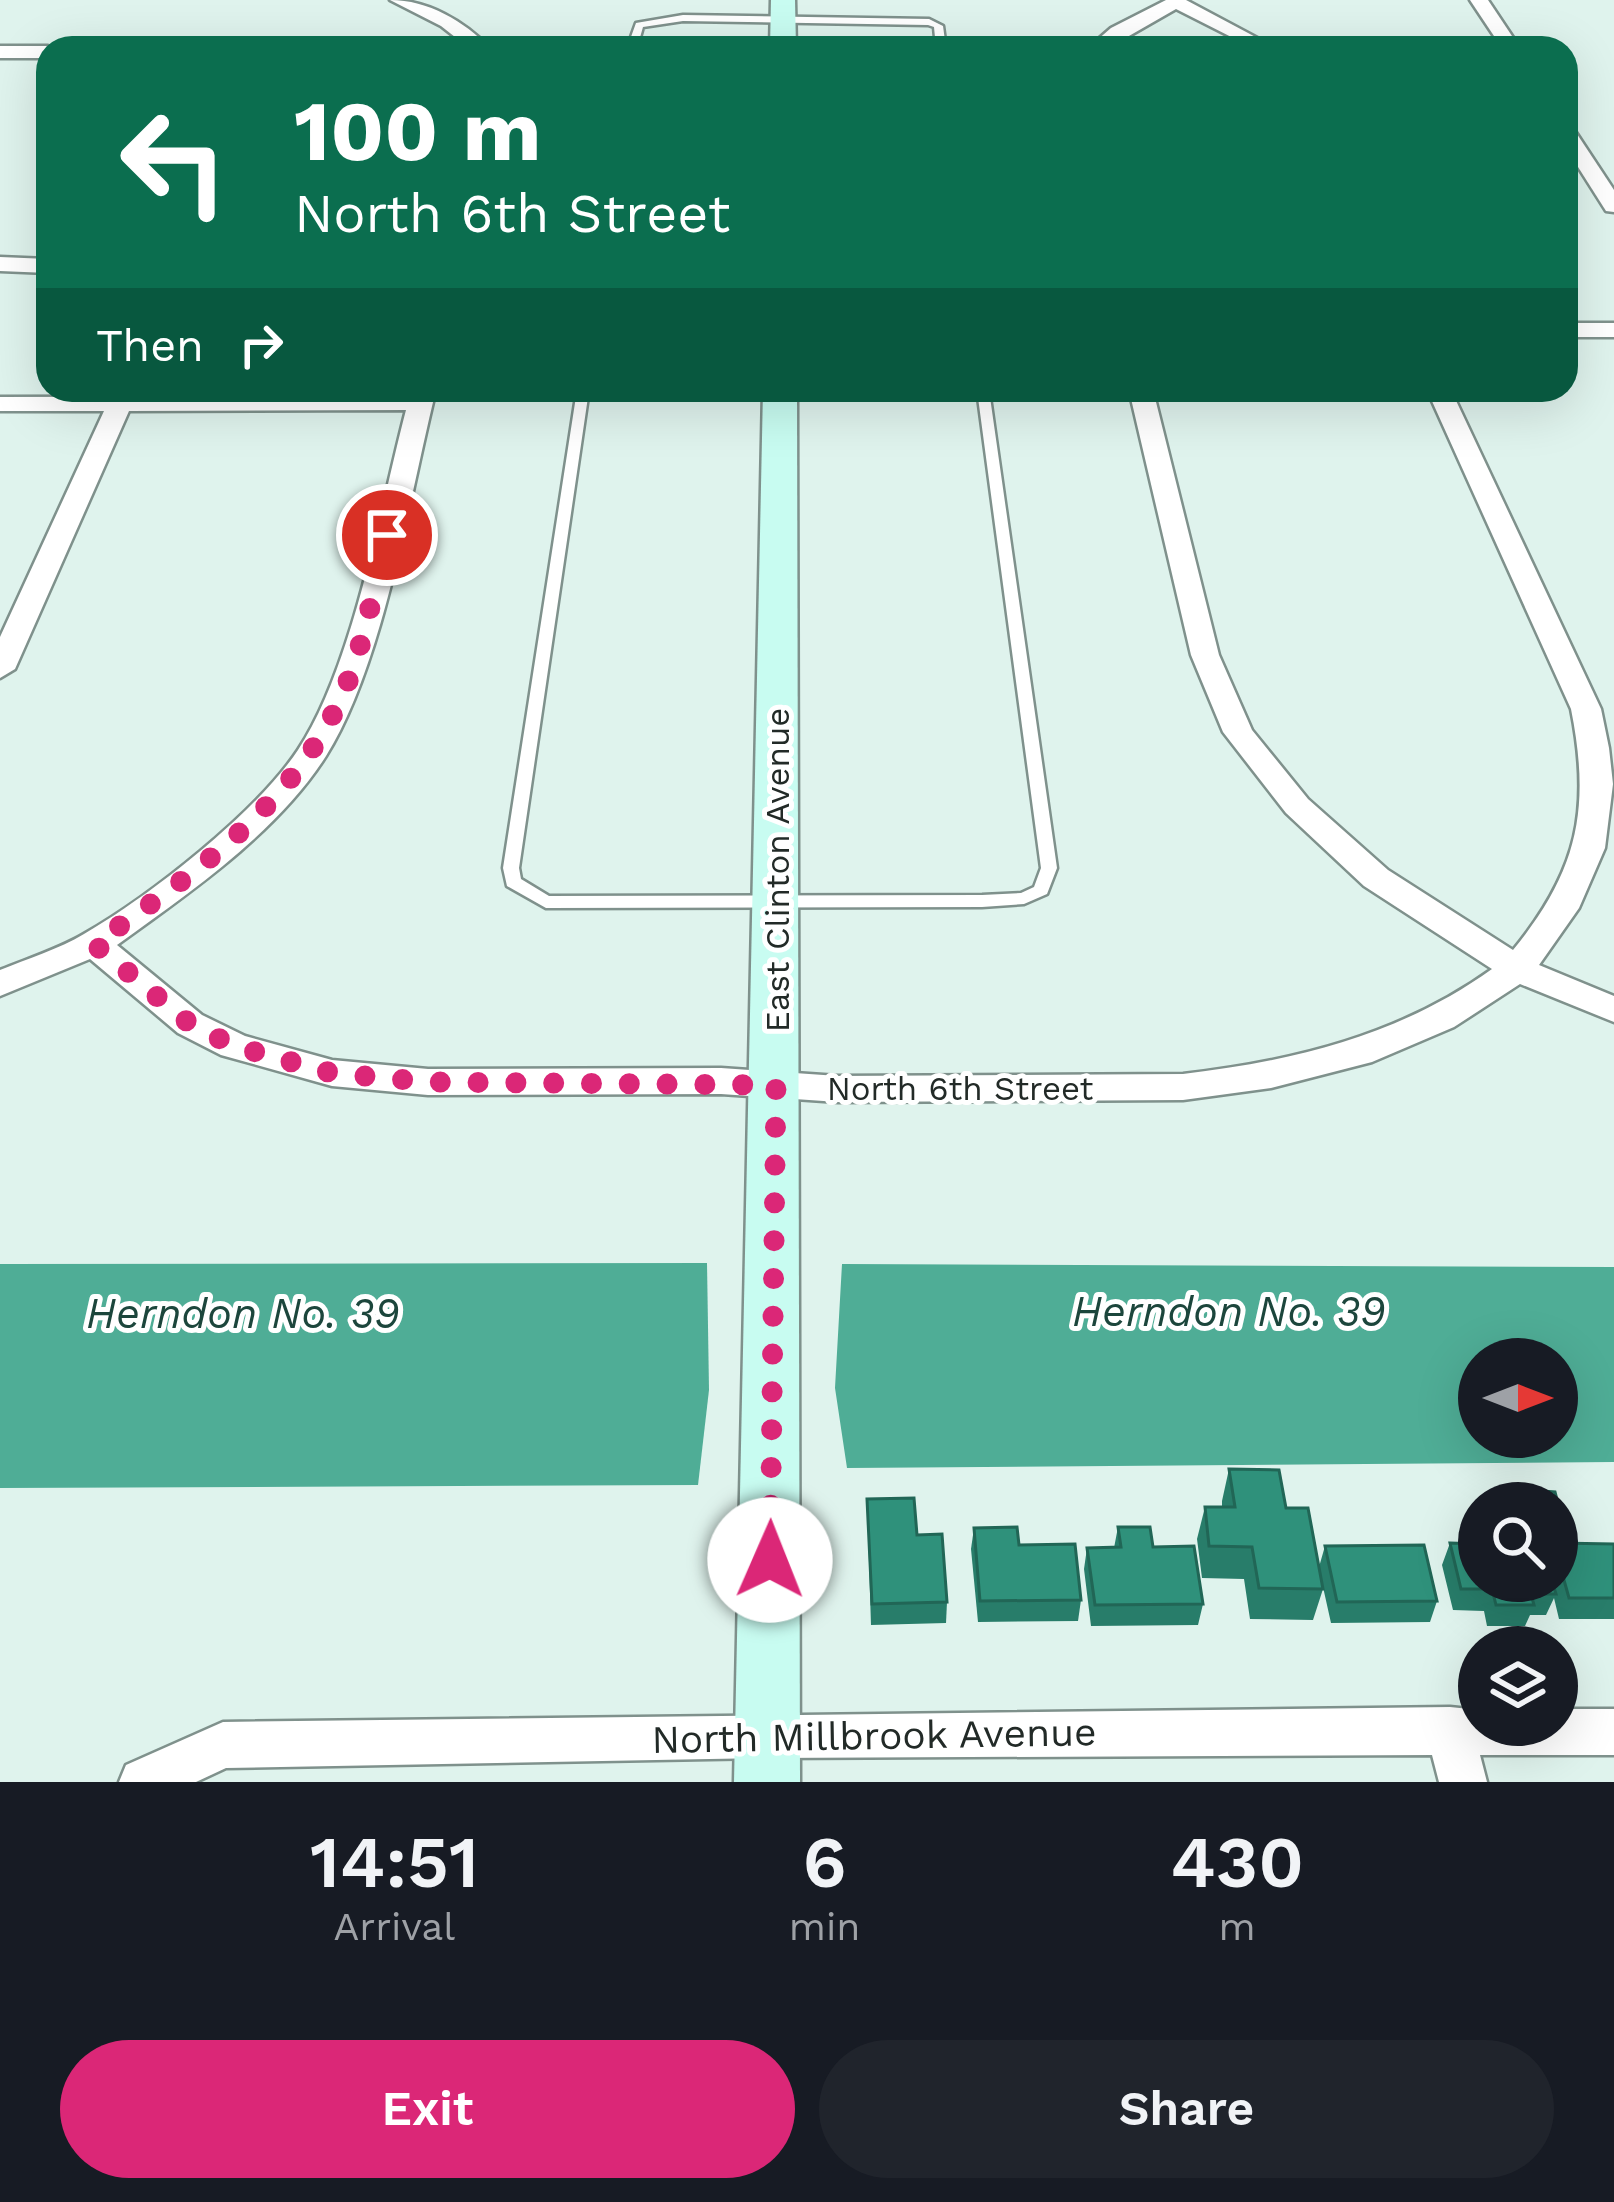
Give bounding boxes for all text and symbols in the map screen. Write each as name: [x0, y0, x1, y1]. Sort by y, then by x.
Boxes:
text: 100 m: [294, 82, 541, 180]
icon: left: [96, 84, 252, 240]
text: North 6th Street: [294, 182, 730, 245]
icon: right: [228, 312, 294, 378]
text: Then: [96, 319, 204, 372]
pin: [336, 484, 438, 586]
icon: arrive: [354, 502, 420, 568]
street label: East Clinton Avenue: [758, 708, 797, 1032]
street label: North 6th Street: [827, 1069, 1093, 1108]
water label: Herndon No. 39: [1072, 1287, 1386, 1336]
water label: Herndon No. 39: [86, 1289, 400, 1338]
north arrow: [1458, 1338, 1578, 1458]
map controls: [1458, 1338, 1578, 1746]
button: search: [1458, 1482, 1578, 1602]
position arrow: [707, 1497, 833, 1623]
button: layers: [1458, 1626, 1578, 1746]
street label: North Millbrook Avenue: [651, 1709, 1097, 1762]
text: 14:51: [310, 1820, 479, 1904]
text: 6: [803, 1820, 847, 1904]
text: 430: [1170, 1820, 1304, 1904]
text: Arrival: [334, 1904, 455, 1949]
text: min: [789, 1904, 860, 1949]
text: m: [1219, 1904, 1256, 1949]
button: Exit: [60, 2040, 795, 2178]
button: Share: [819, 2040, 1554, 2178]

